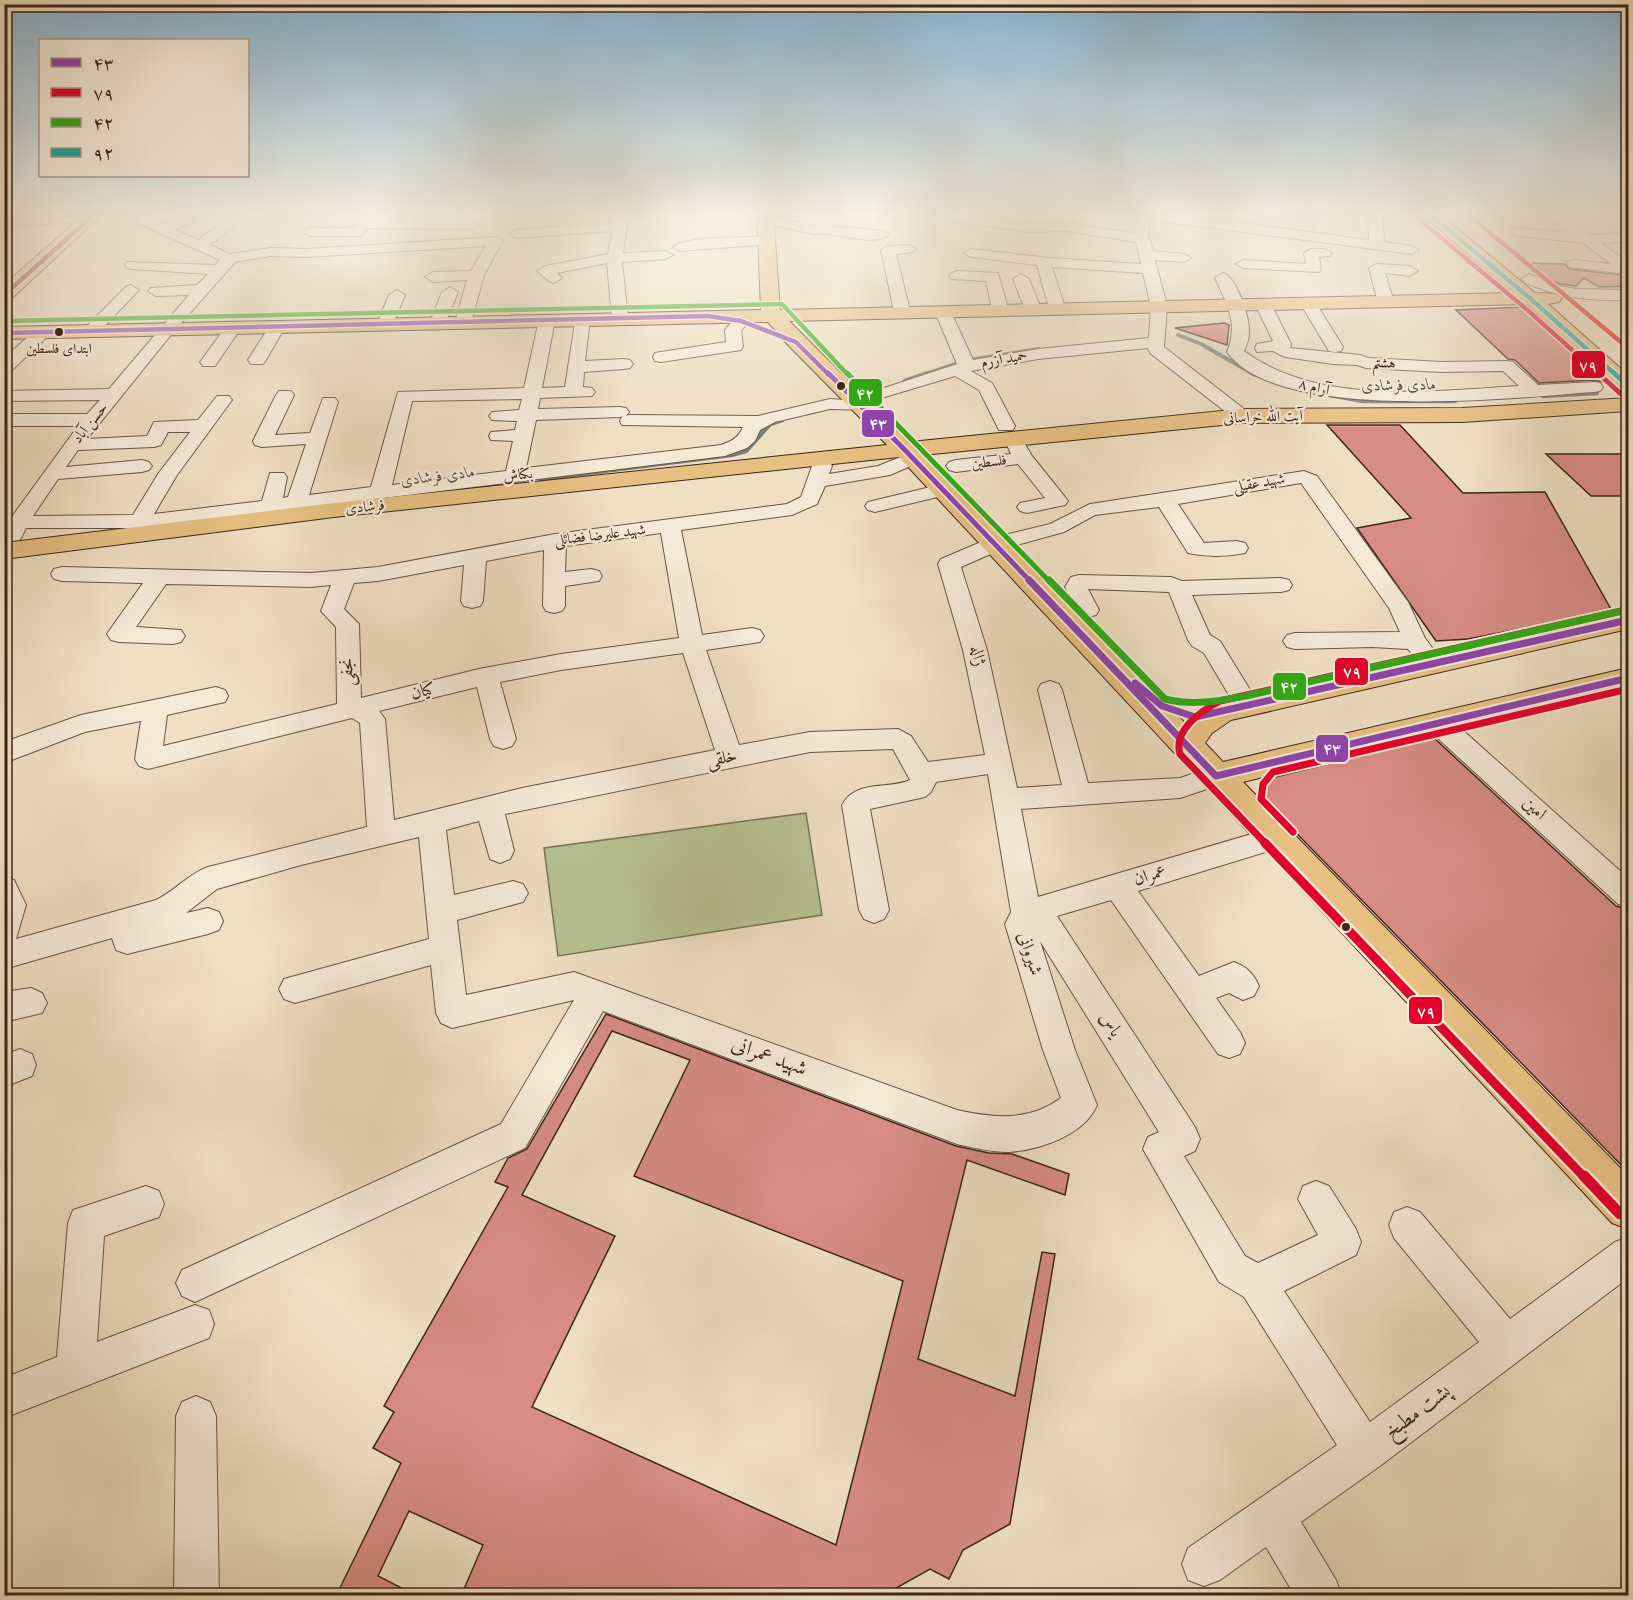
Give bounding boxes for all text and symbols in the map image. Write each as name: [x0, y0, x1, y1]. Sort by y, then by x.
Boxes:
legend: [39, 39, 249, 177]
text: ۴۳: [93, 53, 114, 76]
text: ۷۹: [93, 83, 114, 106]
text: ۴۲: [93, 113, 114, 136]
text: ۹۲: [93, 143, 114, 166]
marker: ابتدای فلسطین: [53, 326, 65, 338]
place label: ابتدای فلسطین: [26, 340, 92, 358]
street label: حمید آزرم: [979, 346, 1029, 375]
line badge: ۷۹: [1571, 350, 1606, 379]
street label: هشتم: [1371, 353, 1396, 378]
text: ۷۹: [1579, 357, 1597, 377]
street label: ۸ آرام: [1296, 374, 1333, 403]
water label: مادی فرشادی: [1361, 375, 1437, 397]
line badge: ۴۲: [848, 378, 883, 407]
unlabelled marker: [835, 380, 847, 392]
text: ۴۲: [856, 385, 874, 405]
street label: حسن آباد: [68, 399, 112, 447]
street label: آیت الله خراسانی: [1223, 403, 1305, 428]
line badge: ۴۳: [861, 409, 895, 438]
text: ۴۳: [869, 415, 887, 435]
street label: فلسطین: [970, 450, 1008, 474]
water label: مادی فرشادی: [400, 462, 476, 492]
street label: بکتاش: [502, 464, 534, 486]
street label: شهید عقیلی: [1231, 469, 1287, 498]
street label: فرشادی: [344, 495, 386, 519]
street label: شهید علیرضا فضائلی: [553, 520, 647, 551]
street label: ژاله: [963, 643, 991, 669]
line badge: ۷۹: [1334, 657, 1369, 686]
street label: نجفی: [336, 658, 360, 686]
text: ۷۹: [1343, 663, 1361, 683]
line badge: ۴۲: [1272, 672, 1307, 701]
street label: کیان: [408, 678, 438, 706]
text: ۴۲: [1280, 678, 1298, 698]
line badge: ۴۳: [1315, 734, 1349, 763]
text: ۴۳: [1323, 740, 1341, 760]
street label: خلقی: [705, 745, 739, 773]
street label: امین: [1517, 792, 1551, 826]
street label: عمران: [1131, 860, 1169, 892]
unlabelled marker: [1340, 921, 1352, 933]
street label: شیروانی: [1011, 929, 1047, 979]
line badge: ۷۹: [1408, 996, 1443, 1025]
text: ۷۹: [1417, 1003, 1435, 1023]
street label: یاس: [1093, 1008, 1127, 1043]
street label: شهید عمرانی: [728, 1031, 810, 1083]
street label: پشت مطبخ: [1379, 1378, 1460, 1449]

